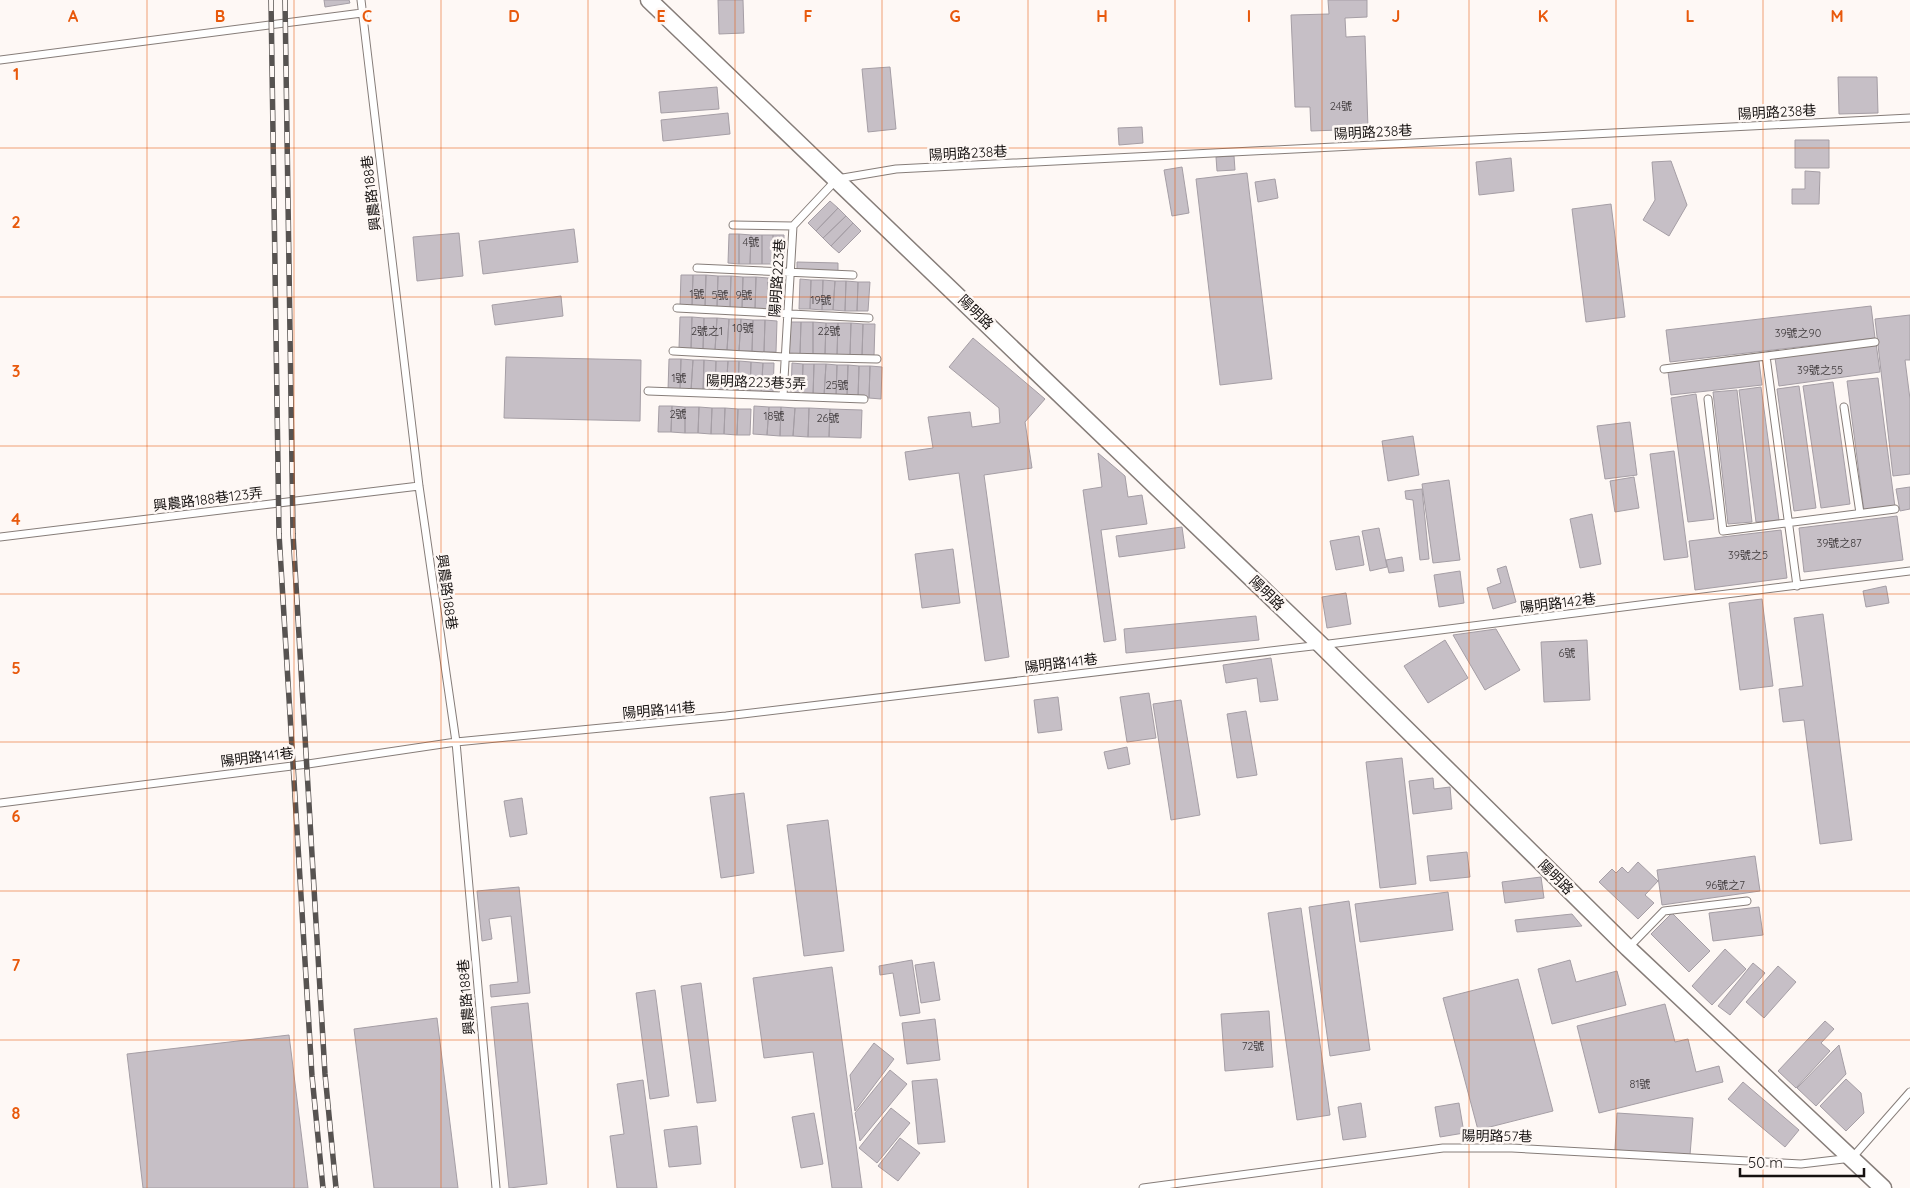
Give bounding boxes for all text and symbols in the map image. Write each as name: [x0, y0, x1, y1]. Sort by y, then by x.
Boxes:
text: A: [68, 6, 79, 26]
text: B: [215, 6, 225, 26]
text: C: [362, 6, 372, 26]
text: D: [508, 6, 520, 26]
text: E: [656, 6, 666, 26]
text: F: [804, 6, 813, 26]
text: G: [949, 6, 961, 26]
text: H: [1096, 6, 1108, 26]
text: I: [1247, 6, 1251, 26]
text: J: [1392, 6, 1400, 26]
text: K: [1538, 6, 1548, 26]
text: L: [1686, 6, 1695, 26]
text: M: [1830, 6, 1844, 26]
text: 1: [13, 64, 19, 84]
house number: 24號: [1330, 99, 1352, 113]
street label: 陽明路238巷: [1737, 101, 1817, 123]
street label: 陽明路238巷: [1333, 121, 1413, 143]
street label: 陽明路238巷: [928, 142, 1008, 164]
street label: 興農路188巷: [357, 154, 385, 232]
text: 2: [11, 212, 21, 232]
house number: 4號: [743, 235, 759, 249]
street label: 陽明路223巷: [765, 238, 789, 318]
house number: 1號: [689, 287, 705, 301]
house number: 5號: [712, 288, 729, 302]
house number: 9號: [735, 288, 753, 302]
street label: 陽明路: [955, 291, 997, 333]
house number: 19號: [810, 293, 832, 307]
house number: 10號: [732, 321, 754, 335]
house number: 2號之1: [691, 324, 723, 338]
house number: 22號: [817, 324, 841, 338]
house number: 39號之90: [1775, 326, 1821, 340]
text: 3: [12, 361, 20, 381]
house number: 39號之55: [1797, 363, 1843, 377]
house number: 1號: [671, 371, 687, 385]
street label: 陽明路223巷3弄: [706, 371, 806, 393]
house number: 25號: [825, 378, 849, 392]
house number: 2號: [669, 407, 687, 421]
house number: 18號: [763, 409, 785, 423]
house number: 26號: [816, 411, 840, 425]
street label: 興農路188巷123弄: [152, 483, 264, 515]
text: 4: [11, 509, 21, 529]
house number: 39號之87: [1816, 536, 1862, 550]
house number: 39號之5: [1728, 548, 1768, 562]
street label: 興農路188巷: [433, 553, 461, 631]
street label: 陽明路: [1246, 572, 1288, 614]
street label: 陽明路142巷: [1519, 589, 1597, 617]
house number: 6號: [1559, 646, 1575, 660]
street label: 陽明路141巷: [1023, 650, 1099, 676]
text: 5: [11, 658, 21, 678]
street label: 陽明路141巷: [622, 698, 696, 722]
street label: 陽明路141巷: [219, 744, 295, 770]
text: 6: [12, 806, 21, 826]
street label: 陽明路: [1535, 856, 1577, 898]
house number: 96號之7: [1705, 878, 1745, 892]
text: 7: [12, 955, 21, 975]
street label: 興農路188巷: [454, 958, 478, 1036]
house number: 72號: [1242, 1039, 1264, 1053]
house number: 81號: [1629, 1077, 1651, 1091]
text: 8: [12, 1103, 21, 1123]
street label: 陽明路57巷: [1461, 1126, 1533, 1146]
scale bar: [1740, 1146, 1864, 1178]
text: 50 m: [1748, 1153, 1783, 1172]

